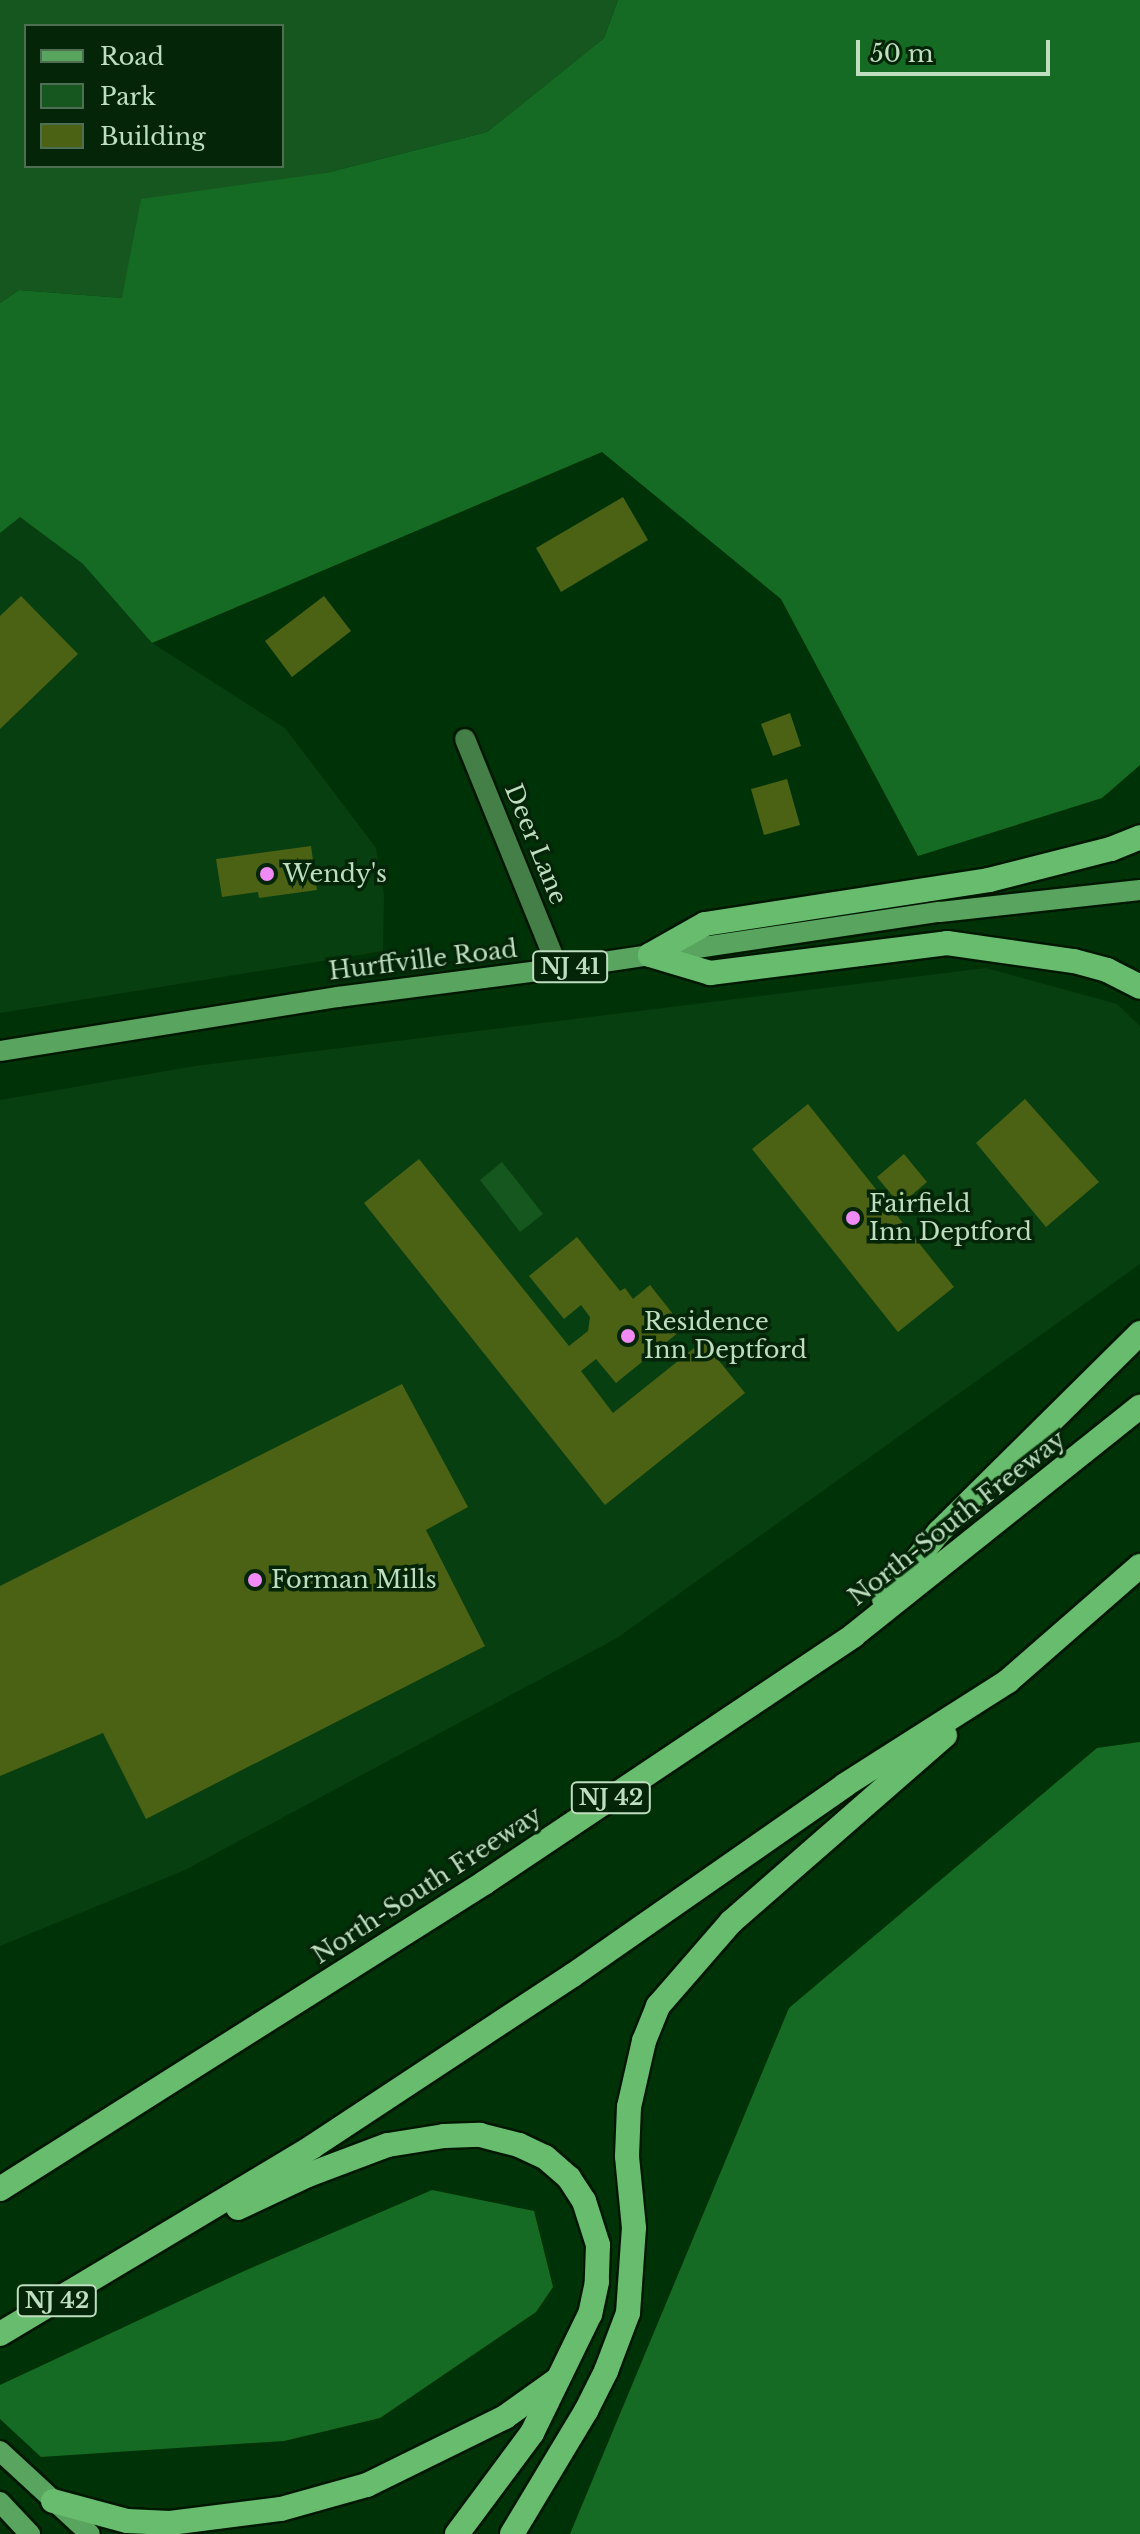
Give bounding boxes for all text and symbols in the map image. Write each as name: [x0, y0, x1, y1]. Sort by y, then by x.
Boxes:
legend: [24, 24, 284, 168]
scale bar: [860, 24, 1054, 74]
text: 50 m: [870, 39, 933, 68]
text: Road: [100, 42, 164, 71]
text: Park: [100, 82, 156, 111]
text: Building: [100, 122, 206, 151]
street label: Deer Lane: [499, 779, 573, 909]
place label: Wendy's: [283, 860, 387, 888]
marker: Wendy's: [258, 865, 276, 883]
street label: Hurffville Road: [327, 934, 519, 986]
road number: NJ 41: [532, 949, 608, 985]
place label: Fairfield Inn Deptford: [869, 1190, 1032, 1246]
marker: Fairfield Inn Deptford: [844, 1209, 862, 1227]
place label: Residence Inn Deptford: [644, 1308, 807, 1364]
marker: Residence Inn Deptford: [619, 1327, 637, 1345]
street label: North-South Freeway: [843, 1424, 1071, 1612]
place label: Forman Mills: [271, 1566, 437, 1594]
marker: Forman Mills: [246, 1571, 264, 1589]
road number: NJ 42: [569, 1780, 653, 1816]
street label: North-South Freeway: [307, 1800, 547, 1970]
road number: NJ 42: [15, 2283, 99, 2319]

